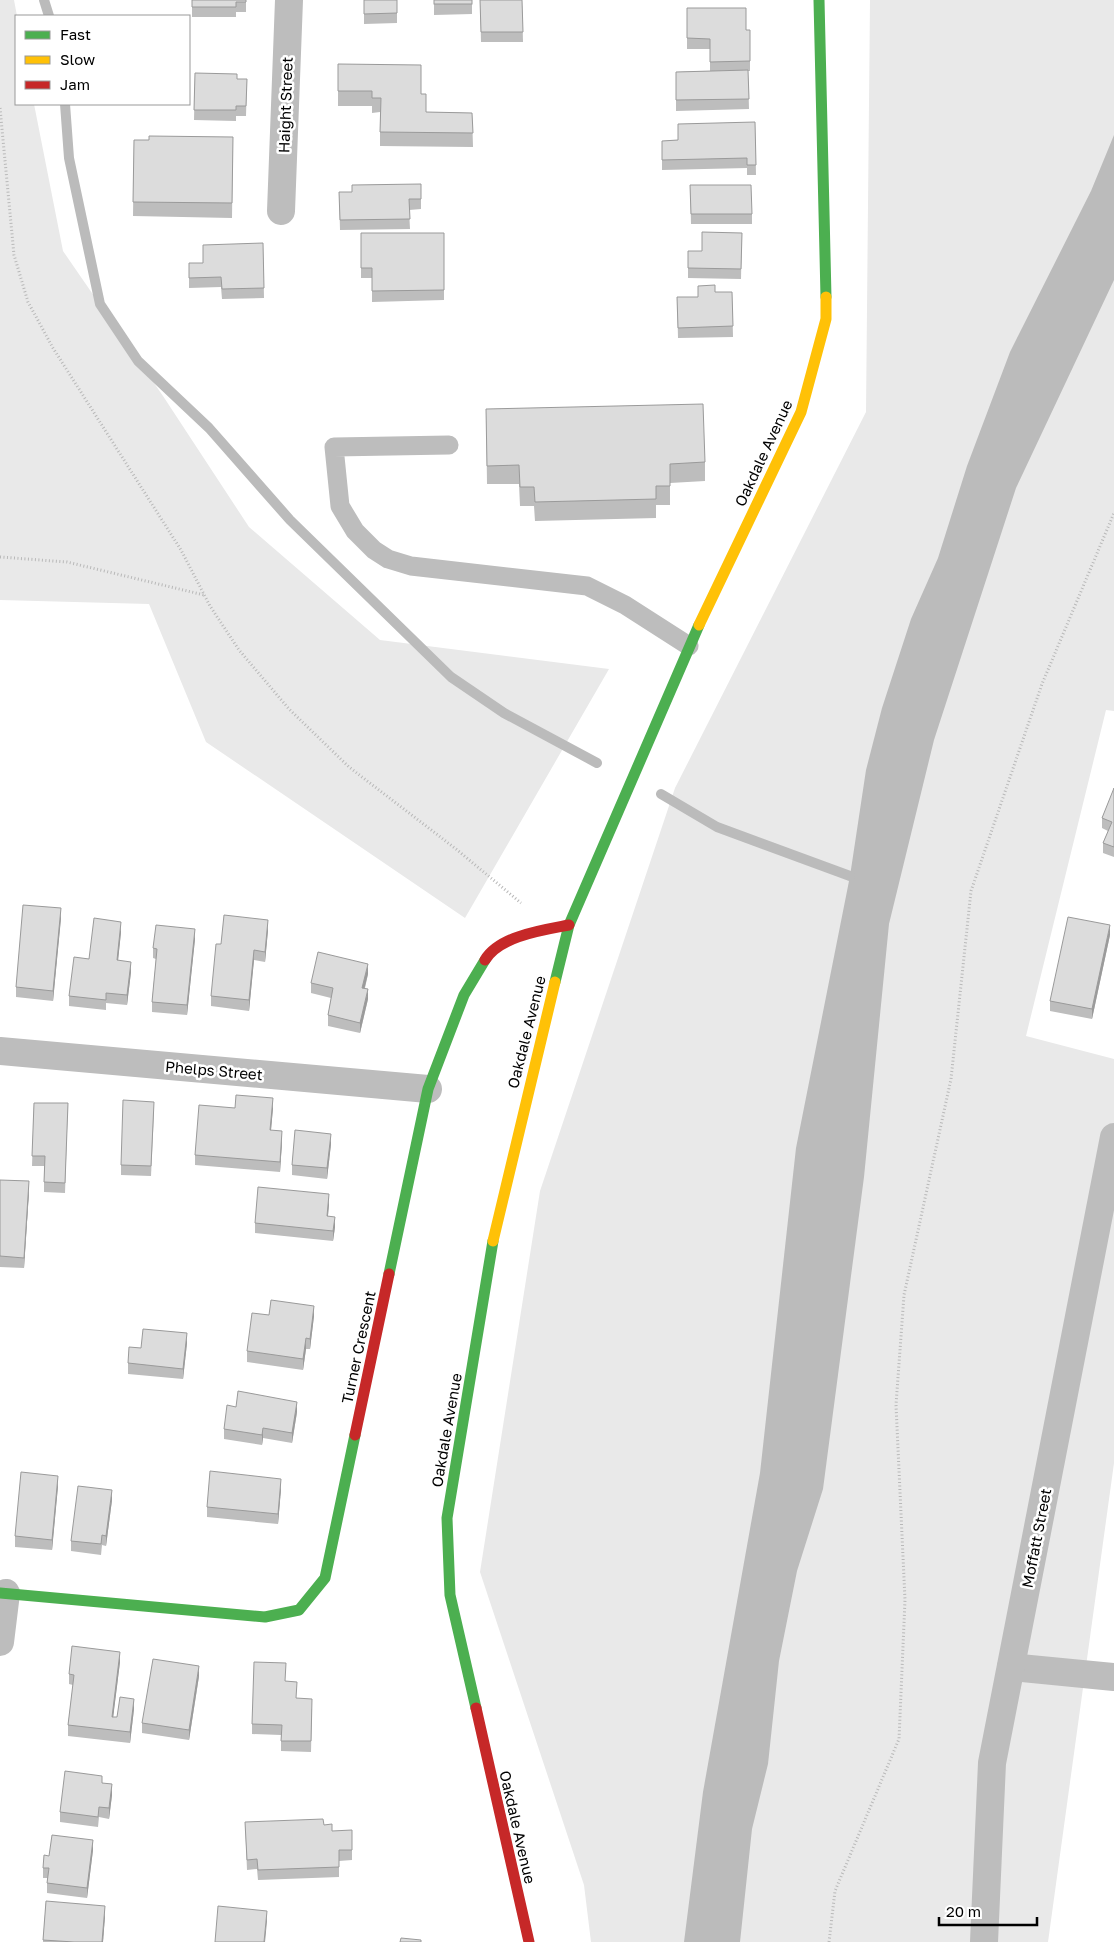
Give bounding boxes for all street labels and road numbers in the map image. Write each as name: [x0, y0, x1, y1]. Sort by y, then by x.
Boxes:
street label: Haight Street: [274, 57, 296, 153]
street label: Oakdale Avenue: [730, 397, 796, 509]
street label: Oakdale Avenue: [503, 974, 549, 1090]
street label: Phelps Street: [164, 1057, 264, 1083]
street label: Turner Crescent: [337, 1289, 379, 1405]
street label: Oakdale Avenue: [427, 1371, 465, 1488]
street label: Moffatt Street: [1018, 1487, 1054, 1589]
street label: Oakdale Avenue: [496, 1769, 540, 1886]

